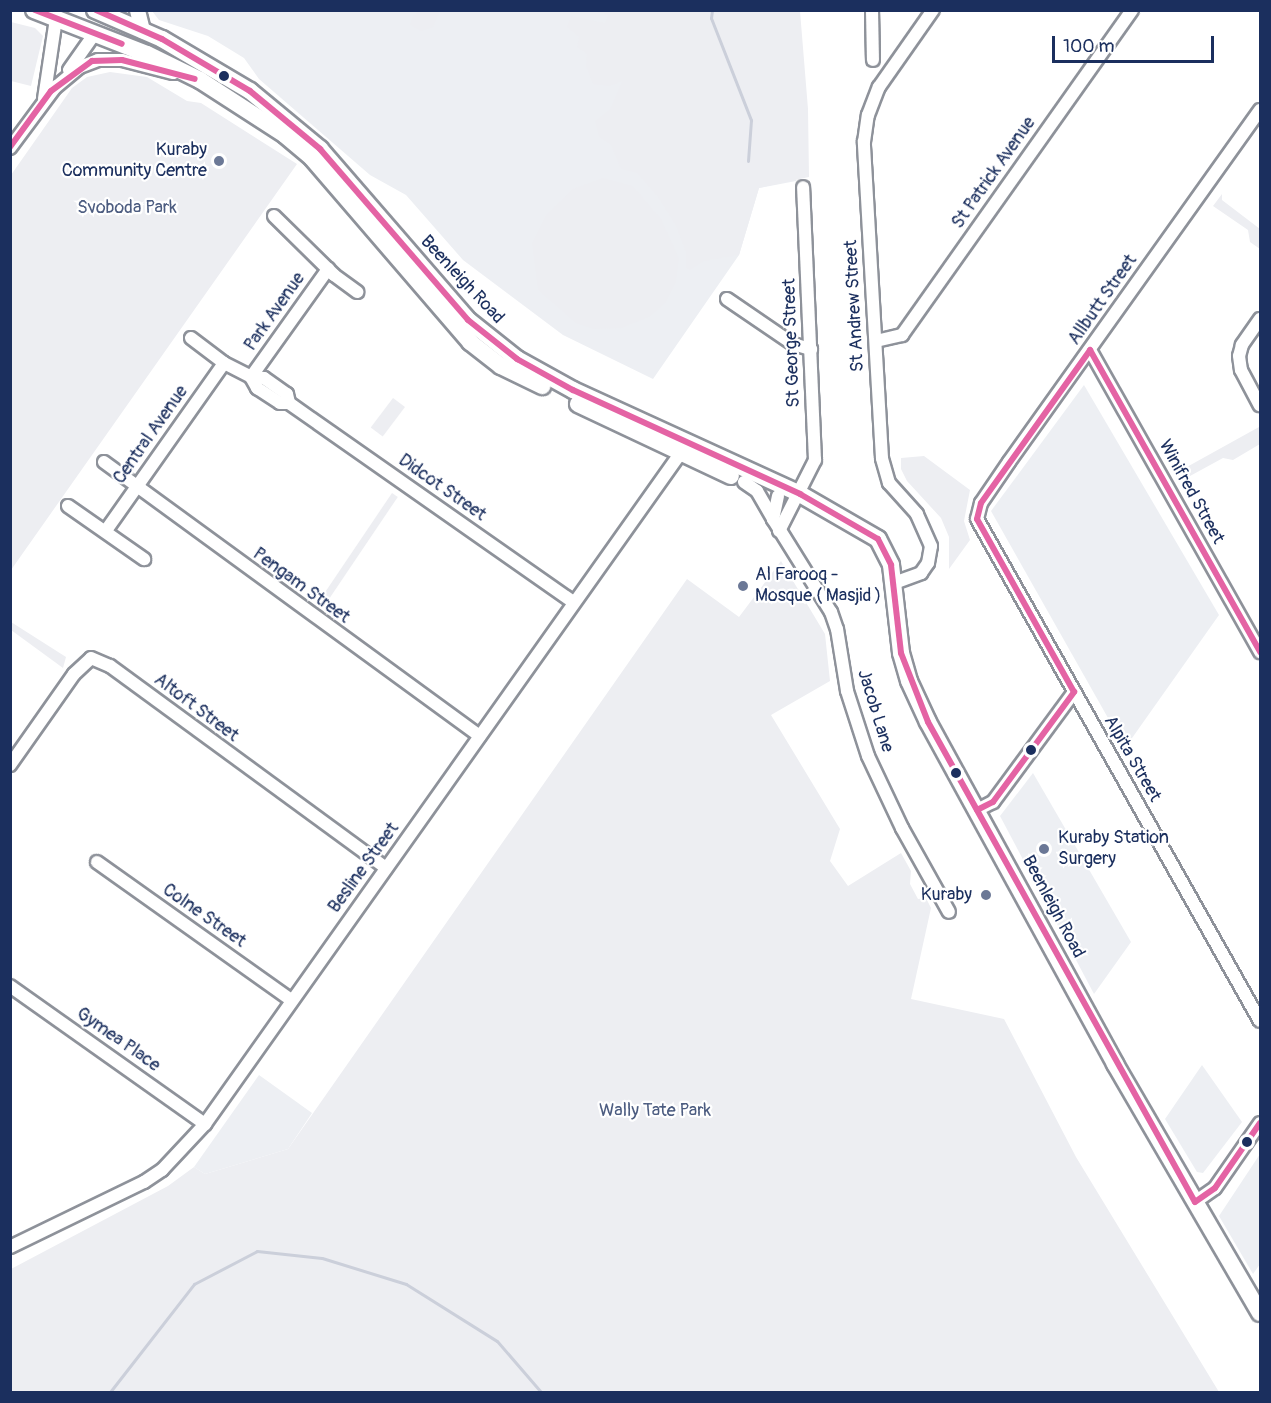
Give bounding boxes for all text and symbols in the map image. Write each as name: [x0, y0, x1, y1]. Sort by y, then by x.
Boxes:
scale bar: [1055, 24, 1217, 62]
text: 100 m: [1063, 35, 1115, 58]
unlabelled marker: [218, 70, 230, 82]
street label: St Patrick Avenue: [947, 113, 1041, 233]
place label: Kuraby Community Centre: [62, 140, 207, 182]
marker: Kuraby Community Centre: [212, 154, 226, 168]
park label: Svoboda Park: [77, 197, 177, 219]
street label: Beenleigh Road: [416, 231, 508, 329]
street label: St Andrew Street: [841, 239, 869, 373]
street label: Allbutt Street: [1064, 251, 1142, 349]
street label: Park Avenue: [240, 269, 310, 355]
street label: St George Street: [779, 278, 805, 408]
street label: Central Avenue: [109, 382, 193, 488]
street label: Winifred Street: [1154, 436, 1228, 548]
street label: Didcot Street: [394, 450, 490, 526]
street label: Pengam Street: [248, 544, 354, 628]
place label: Al Farooq - Mosque ( Masjid ): [755, 565, 881, 608]
marker: Al Farooq - Mosque ( Masjid ): [736, 579, 750, 593]
street label: Jacob Lane: [852, 667, 898, 755]
street label: Altoft Street: [150, 669, 242, 747]
street label: Alpita Street: [1099, 712, 1165, 806]
unlabelled marker: [1025, 744, 1037, 756]
unlabelled marker: [950, 767, 962, 779]
street label: Besline Street: [324, 819, 404, 917]
place label: Kuraby Station Surgery: [1058, 828, 1169, 870]
marker: Kuraby Station Surgery: [1035, 840, 1053, 858]
street label: Beenleigh Road: [1017, 852, 1089, 962]
street label: Colne Street: [158, 879, 250, 953]
place label: Kuraby: [921, 884, 972, 906]
marker: Kuraby: [977, 886, 995, 904]
street label: Gymea Place: [72, 1003, 164, 1077]
park label: Wally Tate Park: [599, 1100, 711, 1122]
unlabelled marker: [1241, 1136, 1253, 1148]

